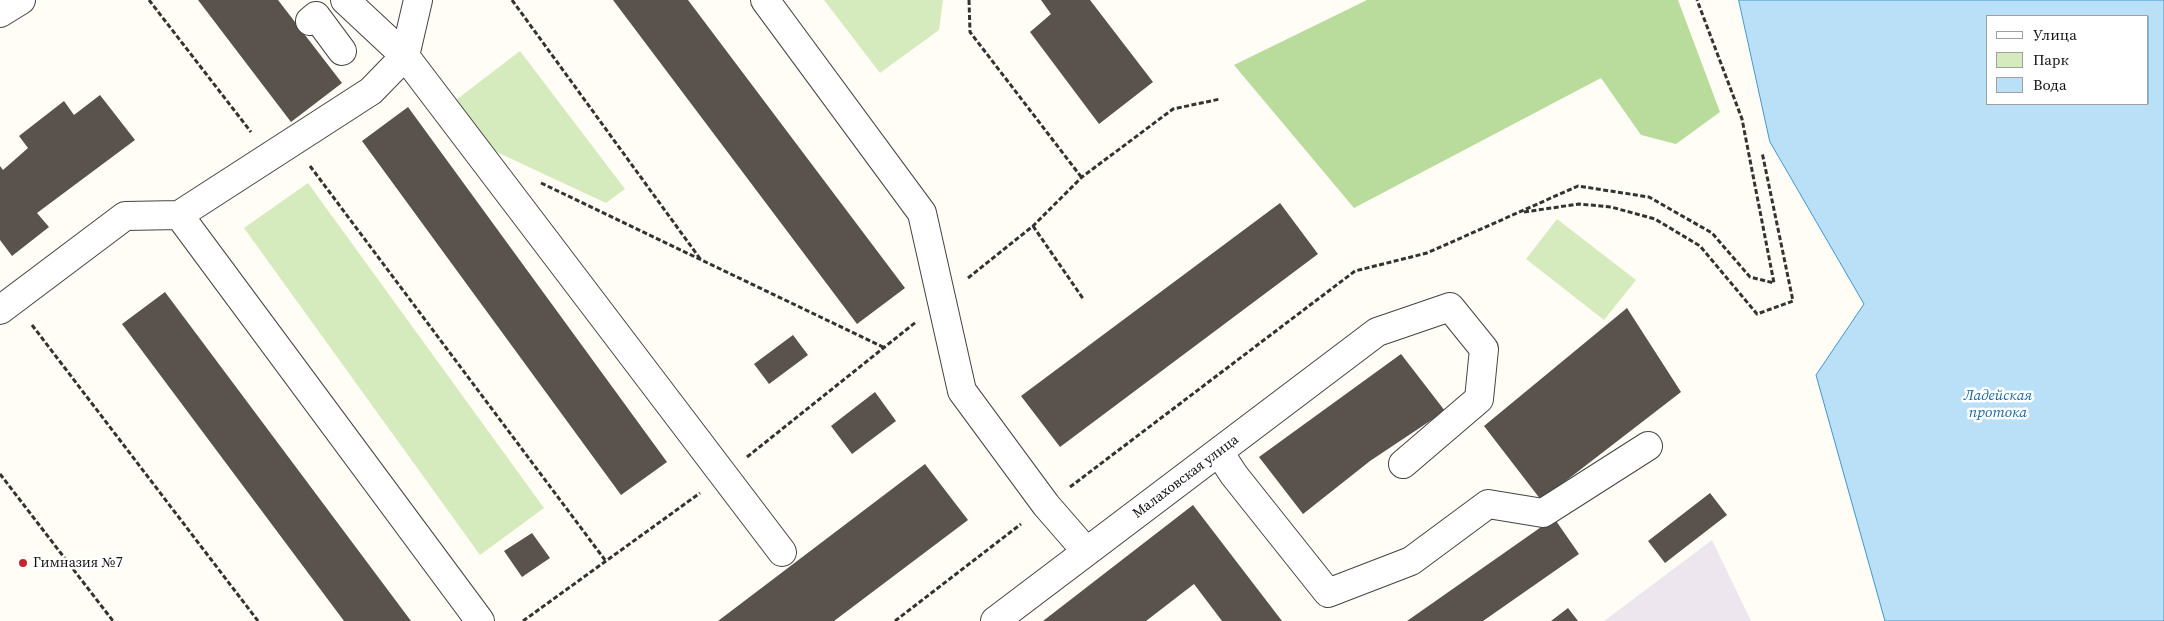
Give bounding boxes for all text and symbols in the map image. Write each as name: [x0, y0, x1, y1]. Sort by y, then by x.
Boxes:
legend: [1986, 15, 2149, 105]
text: Улица: [2033, 24, 2077, 45]
text: Парк: [2033, 49, 2069, 70]
text: Вода: [2033, 74, 2067, 95]
water label: Ладейская протока: [1964, 387, 2032, 422]
street label: Малаховская улица: [1130, 432, 1242, 522]
place label: Гимназия №7: [33, 555, 123, 571]
marker: Гимназия №7: [17, 557, 29, 569]

